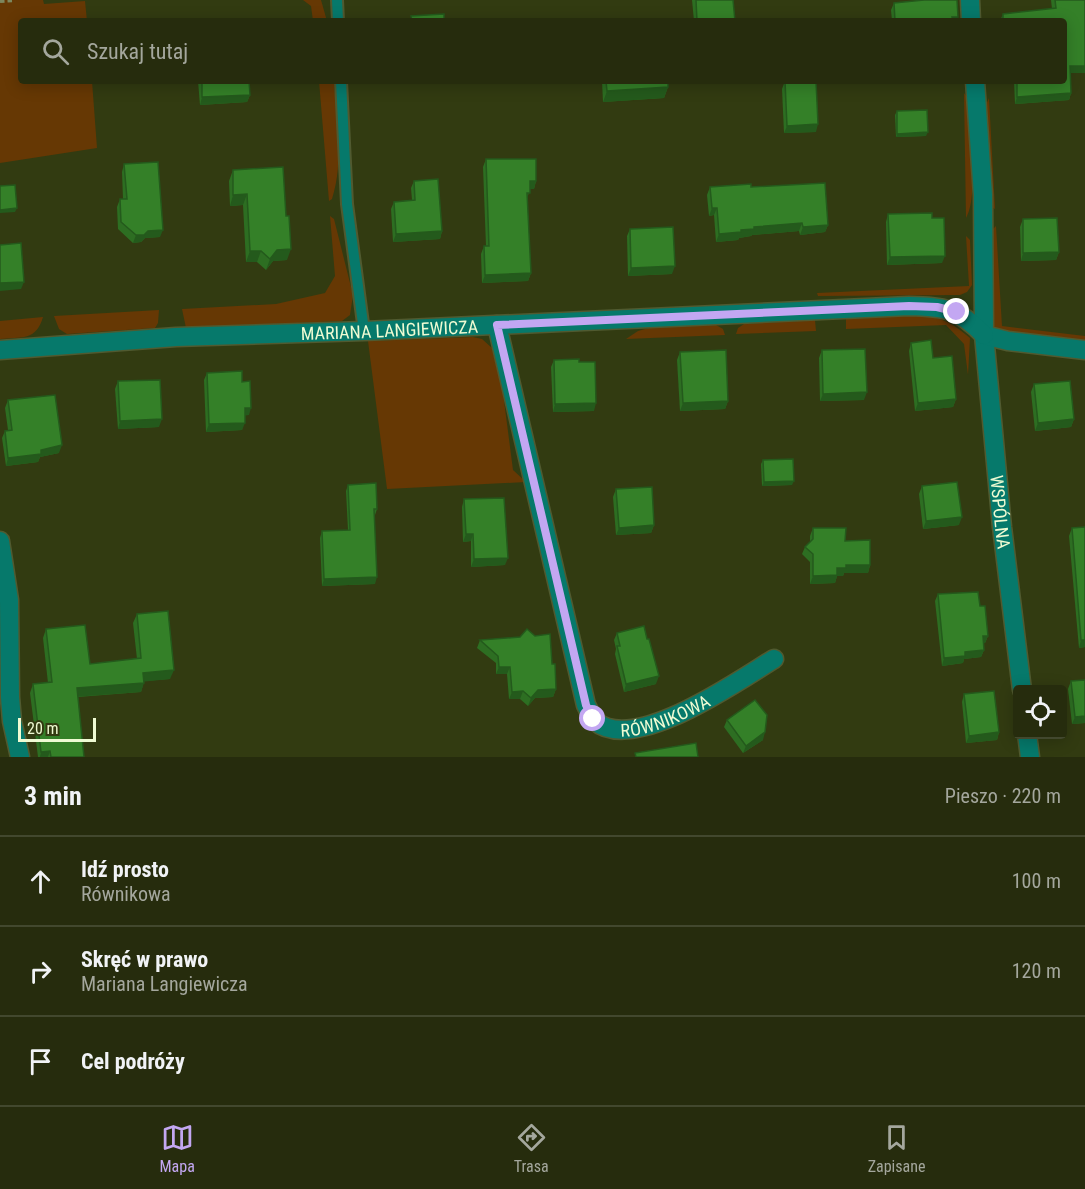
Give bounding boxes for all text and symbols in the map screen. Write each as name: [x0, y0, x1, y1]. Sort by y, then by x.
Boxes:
search box: [18, 18, 1067, 84]
icon: search: [39, 35, 72, 68]
text: Szukaj tutaj: [87, 39, 188, 64]
route end: [943, 298, 969, 324]
street label: MARIANA LANGIEWICZA: [300, 315, 479, 344]
street label: WSPÓLNA: [987, 474, 1015, 551]
map controls: [1013, 685, 1067, 739]
button: locate: [1013, 685, 1067, 739]
street label: RÓWNIKOWA: [620, 690, 714, 740]
route start: [579, 705, 605, 731]
scale bar: [18, 715, 96, 742]
text: 20 m: [27, 719, 59, 738]
text: 3 min: [24, 781, 82, 811]
text: Pieszo · 220 m: [945, 784, 1061, 808]
text: Idź prosto: [81, 857, 169, 882]
icon: ahead: [24, 865, 57, 898]
text: 100 m: [1012, 869, 1061, 893]
text: Równikowa: [81, 882, 171, 906]
text: Skręć w prawo: [81, 947, 208, 972]
icon: right: [24, 955, 57, 988]
text: 120 m: [1012, 959, 1061, 983]
text: Mariana Langiewicza: [81, 972, 248, 996]
icon: arrive: [24, 1045, 57, 1078]
text: Cel podróży: [81, 1049, 185, 1074]
tab: Mapa: [159, 1121, 195, 1176]
tab: Trasa: [514, 1121, 549, 1176]
tab: Zapisane: [868, 1121, 925, 1176]

